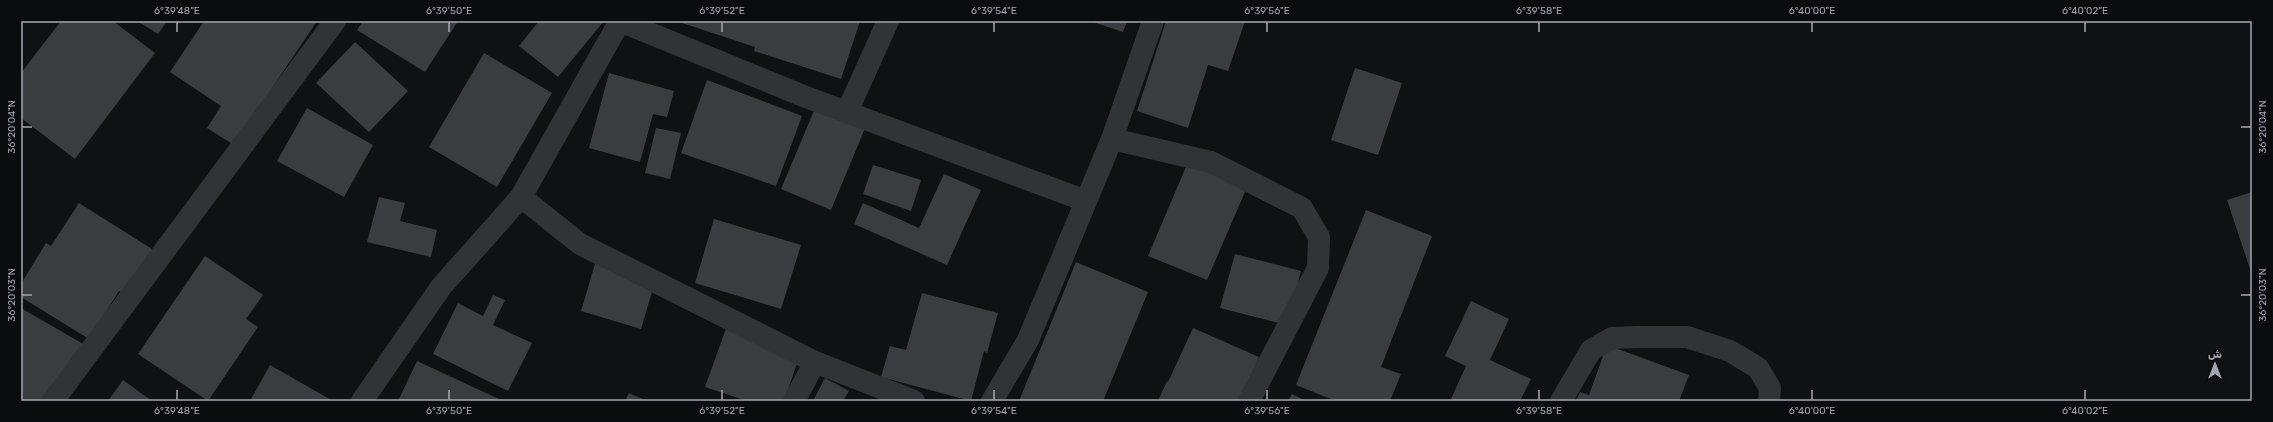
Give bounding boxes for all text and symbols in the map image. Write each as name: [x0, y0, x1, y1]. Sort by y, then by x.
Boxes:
text: 6°39'48"E: [154, 5, 200, 17]
text: 6°39'50"E: [426, 5, 472, 17]
text: 6°39'52"E: [699, 5, 745, 17]
text: 6°39'54"E: [971, 5, 1017, 17]
text: 6°39'56"E: [1244, 5, 1290, 17]
text: 6°39'58"E: [1516, 5, 1562, 17]
text: 6°40'00"E: [1789, 5, 1835, 17]
text: 6°40'02"E: [2062, 5, 2108, 17]
text: 36°20'04"N: [6, 100, 18, 154]
text: 36°20'04"N: [2257, 100, 2269, 154]
text: 36°20'03"N: [6, 268, 18, 322]
text: 36°20'03"N: [2257, 268, 2269, 322]
north arrow: [2195, 344, 2235, 384]
text: ش: [2208, 348, 2222, 361]
text: 6°39'48"E: [154, 405, 200, 417]
text: 6°39'50"E: [426, 405, 472, 417]
text: 6°39'52"E: [699, 405, 745, 417]
text: 6°39'54"E: [971, 405, 1017, 417]
text: 6°39'56"E: [1244, 405, 1290, 417]
text: 6°39'58"E: [1516, 405, 1562, 417]
text: 6°40'00"E: [1789, 405, 1835, 417]
text: 6°40'02"E: [2062, 405, 2108, 417]

